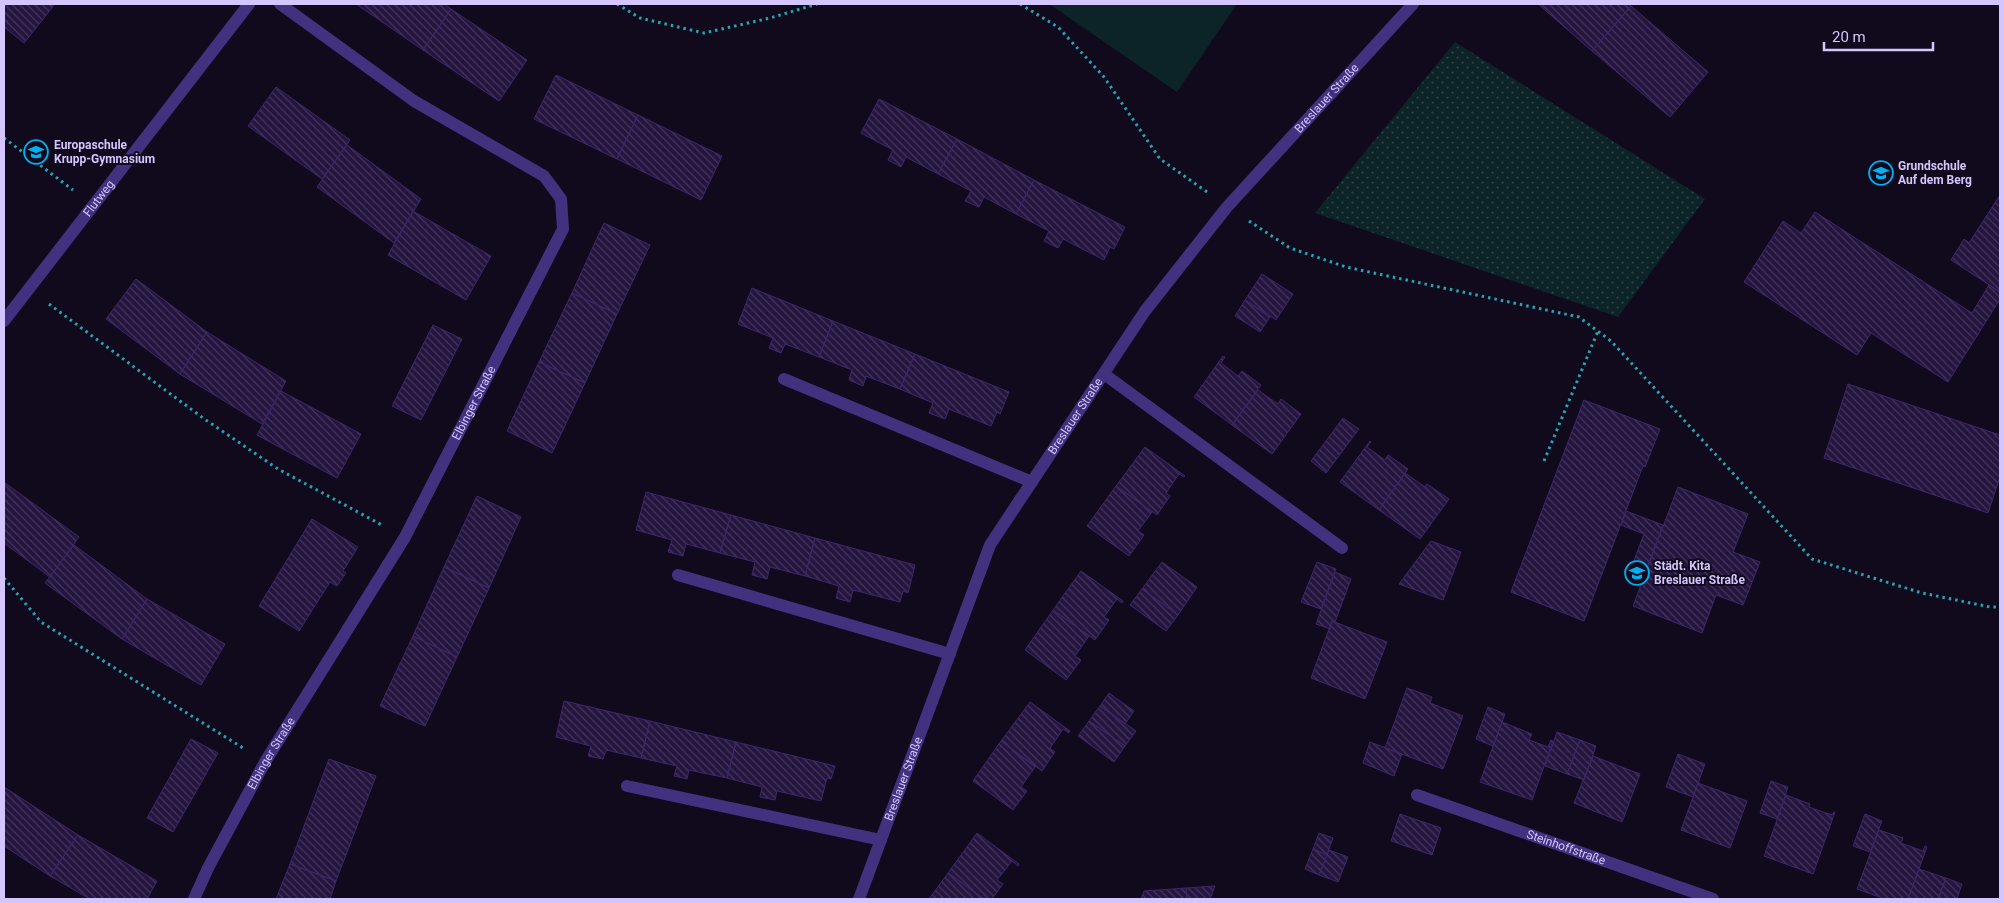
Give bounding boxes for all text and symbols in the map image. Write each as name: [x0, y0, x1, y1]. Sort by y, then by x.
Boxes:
scale bar: [1824, 20, 1933, 52]
text: 20 m: [1832, 28, 1866, 46]
street label: Breslauer Straße: [1292, 61, 1362, 136]
place label: Europaschule Krupp-Gymnasium: [54, 138, 155, 166]
school or university icon: Europaschule Krupp-Gymnasium: [23, 139, 49, 165]
place label: Grundschule Auf dem Berg: [1898, 159, 1972, 187]
school or university icon: Grundschule Auf dem Berg: [1868, 160, 1894, 186]
street label: Flutweg: [80, 177, 117, 219]
street label: Elbinger Straße: [449, 364, 499, 442]
street label: Breslauer Straße: [1045, 375, 1106, 457]
place label: Städt. Kita Breslauer Straße: [1654, 559, 1745, 587]
school or university icon: Städt. Kita Breslauer Straße: [1624, 560, 1650, 586]
street label: Elbinger Straße: [245, 715, 298, 792]
street label: Breslauer Straße: [882, 735, 925, 823]
street label: Steinhoffstraße: [1525, 827, 1607, 868]

